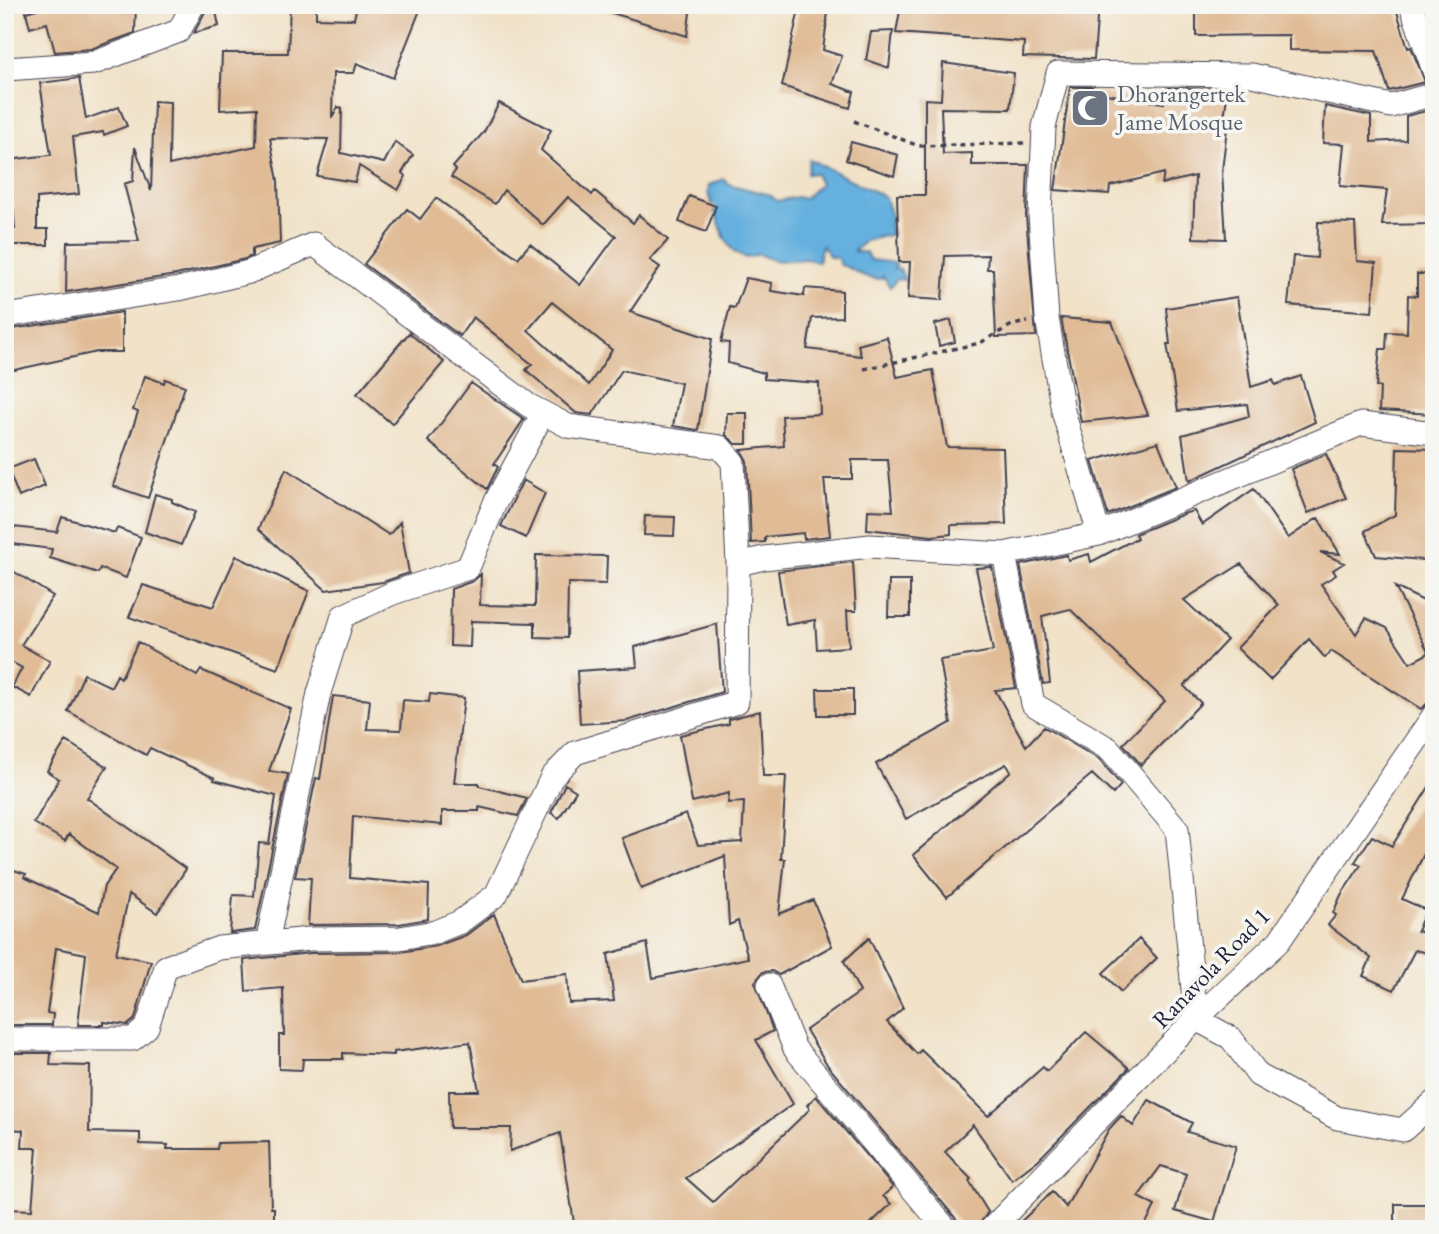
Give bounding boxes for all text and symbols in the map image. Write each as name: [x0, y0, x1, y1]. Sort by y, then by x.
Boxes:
place label: Dhorangertek Jame Mosque: [1115, 78, 1246, 137]
mosque icon: Dhorangertek Jame Mosque: [1069, 87, 1111, 129]
street label: Ranavola Road 1: [1145, 901, 1276, 1035]

